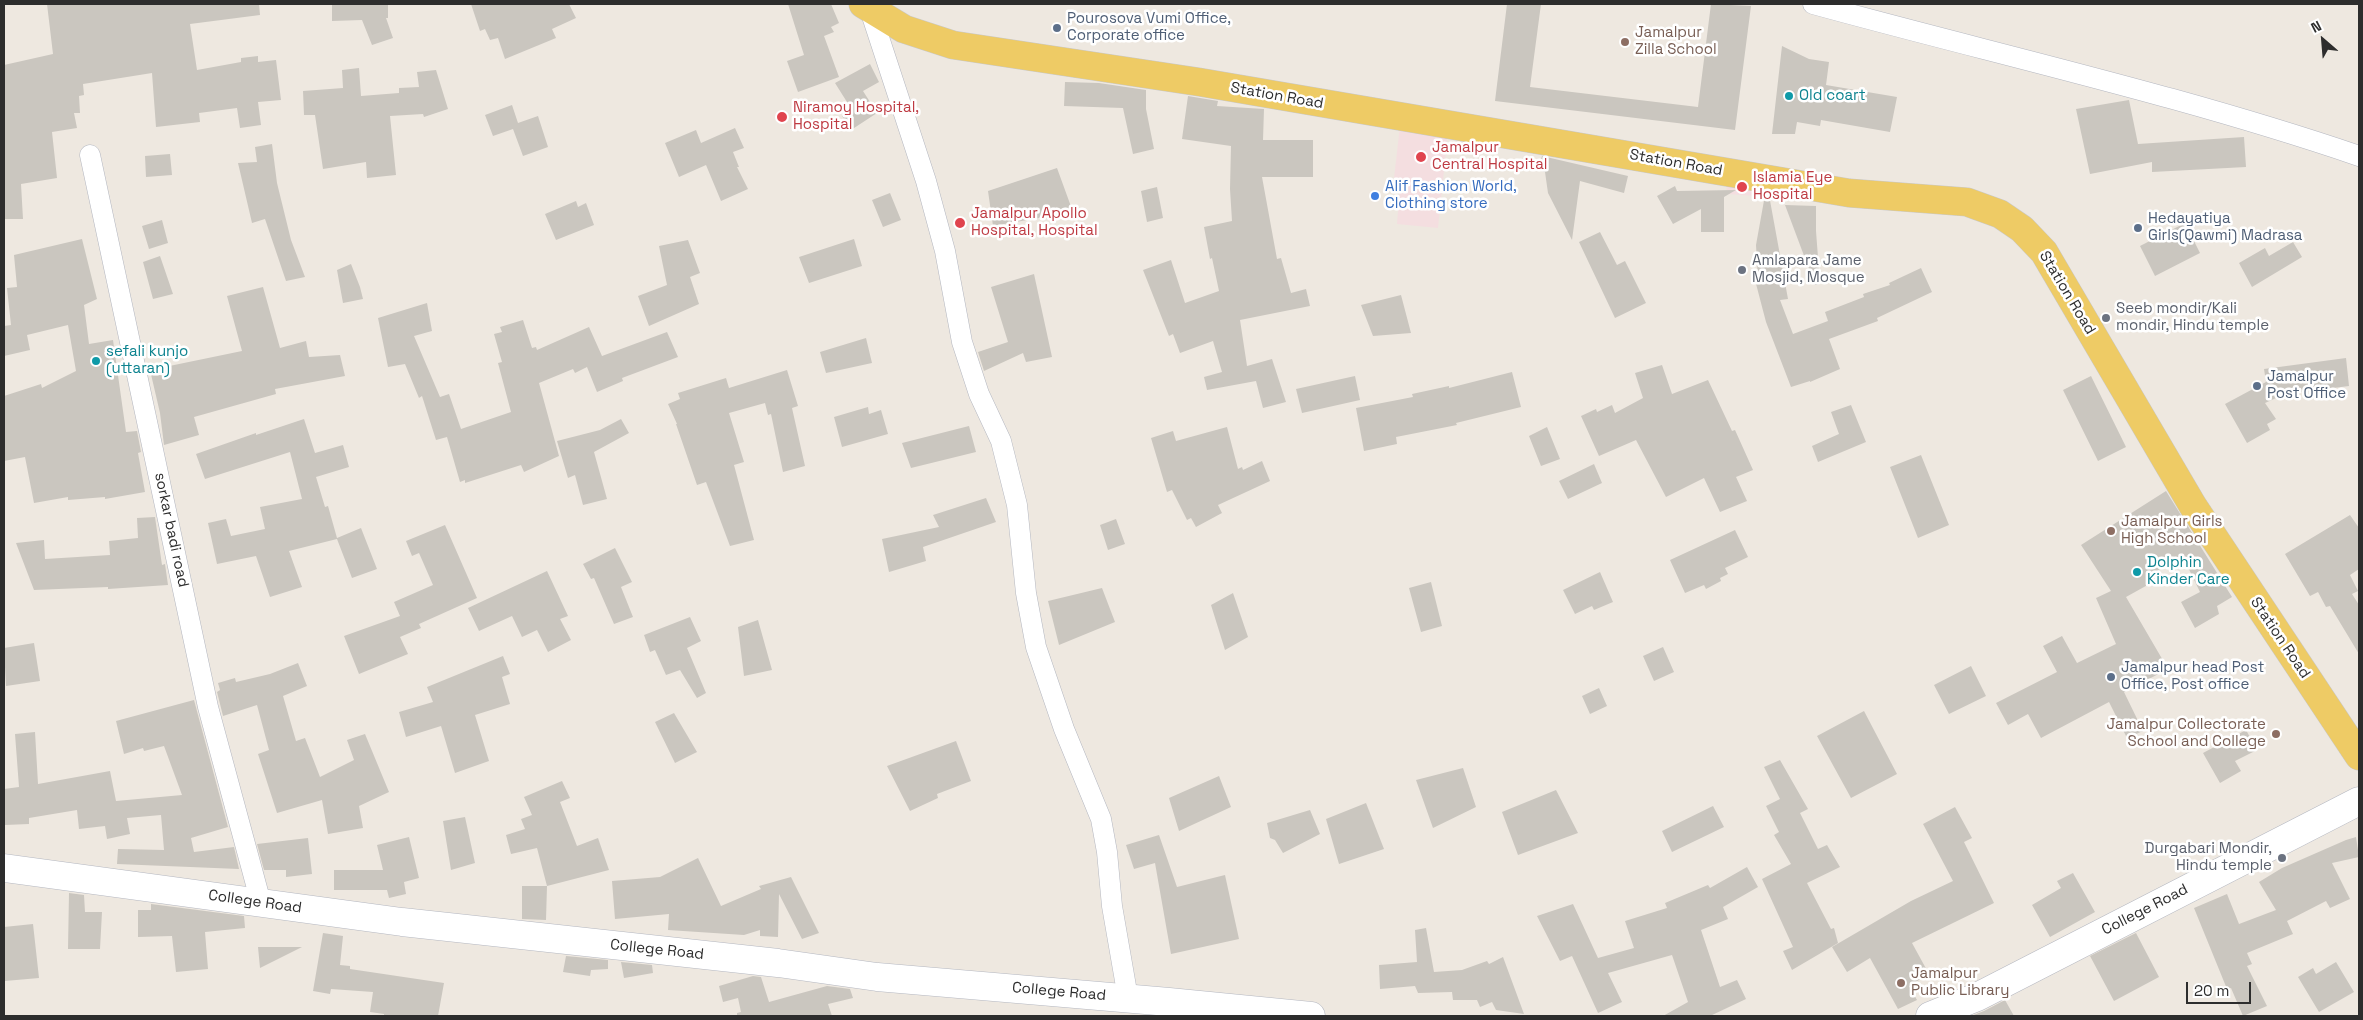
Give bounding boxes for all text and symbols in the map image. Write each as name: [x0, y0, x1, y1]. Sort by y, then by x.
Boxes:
place label: Pourosova Vumi Office, Corporate office: [1067, 10, 1231, 45]
north arrow: [2298, 15, 2348, 65]
text: N: [2308, 16, 2324, 37]
marker: Pourosova Vumi Office, Corporate office: [1051, 22, 1063, 34]
place label: Jamalpur Zilla School: [1635, 24, 1717, 59]
marker: Jamalpur Zilla School: [1619, 36, 1631, 48]
street label: Station Road: [1229, 79, 1325, 113]
place label: Old coart: [1799, 87, 1866, 105]
marker: Old coart: [1783, 90, 1795, 102]
place label: Niramoy Hospital, Hospital: [793, 99, 919, 134]
marker: Niramoy Hospital, Hospital: [775, 110, 789, 124]
place label: Jamalpur Central Hospital: [1432, 139, 1547, 174]
street label: Station Road: [1628, 146, 1724, 180]
marker: Jamalpur Central Hospital: [1414, 150, 1428, 164]
place label: Islamia Eye Hospital: [1753, 169, 1832, 204]
place label: Alif Fashion World, Clothing store: [1385, 178, 1517, 213]
marker: Islamia Eye Hospital: [1735, 180, 1749, 194]
marker: Alif Fashion World, Clothing store: [1369, 190, 1381, 202]
place label: Jamalpur Apollo Hospital, Hospital: [971, 205, 1098, 240]
place label: Hedayatiya Girls(Qawmi) Madrasa: [2148, 210, 2302, 245]
marker: Jamalpur Apollo Hospital, Hospital: [953, 216, 967, 230]
marker: Hedayatiya Girls(Qawmi) Madrasa: [2132, 222, 2144, 234]
street label: Station Road: [2035, 248, 2099, 338]
place label: Amlapara Jame Mosjid, Mosque: [1752, 252, 1865, 287]
marker: Amlapara Jame Mosjid, Mosque: [1736, 264, 1748, 276]
place label: Seeb mondir/Kali mondir, Hindu temple: [2116, 300, 2269, 335]
marker: Seeb mondir/Kali mondir, Hindu temple: [2100, 312, 2112, 324]
place label: sefali kunjo (uttaran): [106, 343, 188, 378]
marker: sefali kunjo (uttaran): [90, 355, 102, 367]
place label: Jamalpur Post Office: [2267, 368, 2346, 403]
marker: Jamalpur Post Office: [2251, 380, 2263, 392]
street label: sorkar badi road: [150, 471, 192, 589]
place label: Jamalpur Girls High School: [2121, 513, 2223, 548]
marker: Jamalpur Girls High School: [2105, 525, 2117, 537]
place label: Dolphin Kinder Care: [2147, 554, 2230, 589]
marker: Dolphin Kinder Care: [2131, 566, 2143, 578]
street label: Station Road: [2246, 594, 2314, 682]
place label: Jamalpur head Post Office, Post office: [2121, 659, 2264, 694]
marker: Jamalpur head Post Office, Post office: [2105, 671, 2117, 683]
place label: Jamalpur Collectorate School and College: [2107, 716, 2266, 751]
marker: Jamalpur Collectorate School and College: [2270, 728, 2282, 740]
place label: Durgabari Mondir, Hindu temple: [2145, 840, 2272, 875]
marker: Durgabari Mondir, Hindu temple: [2276, 852, 2288, 864]
street label: College Road: [2099, 881, 2191, 939]
street label: College Road: [207, 887, 303, 917]
street label: College Road: [609, 936, 705, 964]
place label: Jamalpur Public Library: [1911, 965, 2009, 1000]
scale bar: [2188, 972, 2253, 1004]
marker: Jamalpur Public Library: [1895, 977, 1907, 989]
street label: College Road: [1011, 979, 1107, 1005]
text: 20 m: [2194, 981, 2229, 1000]

